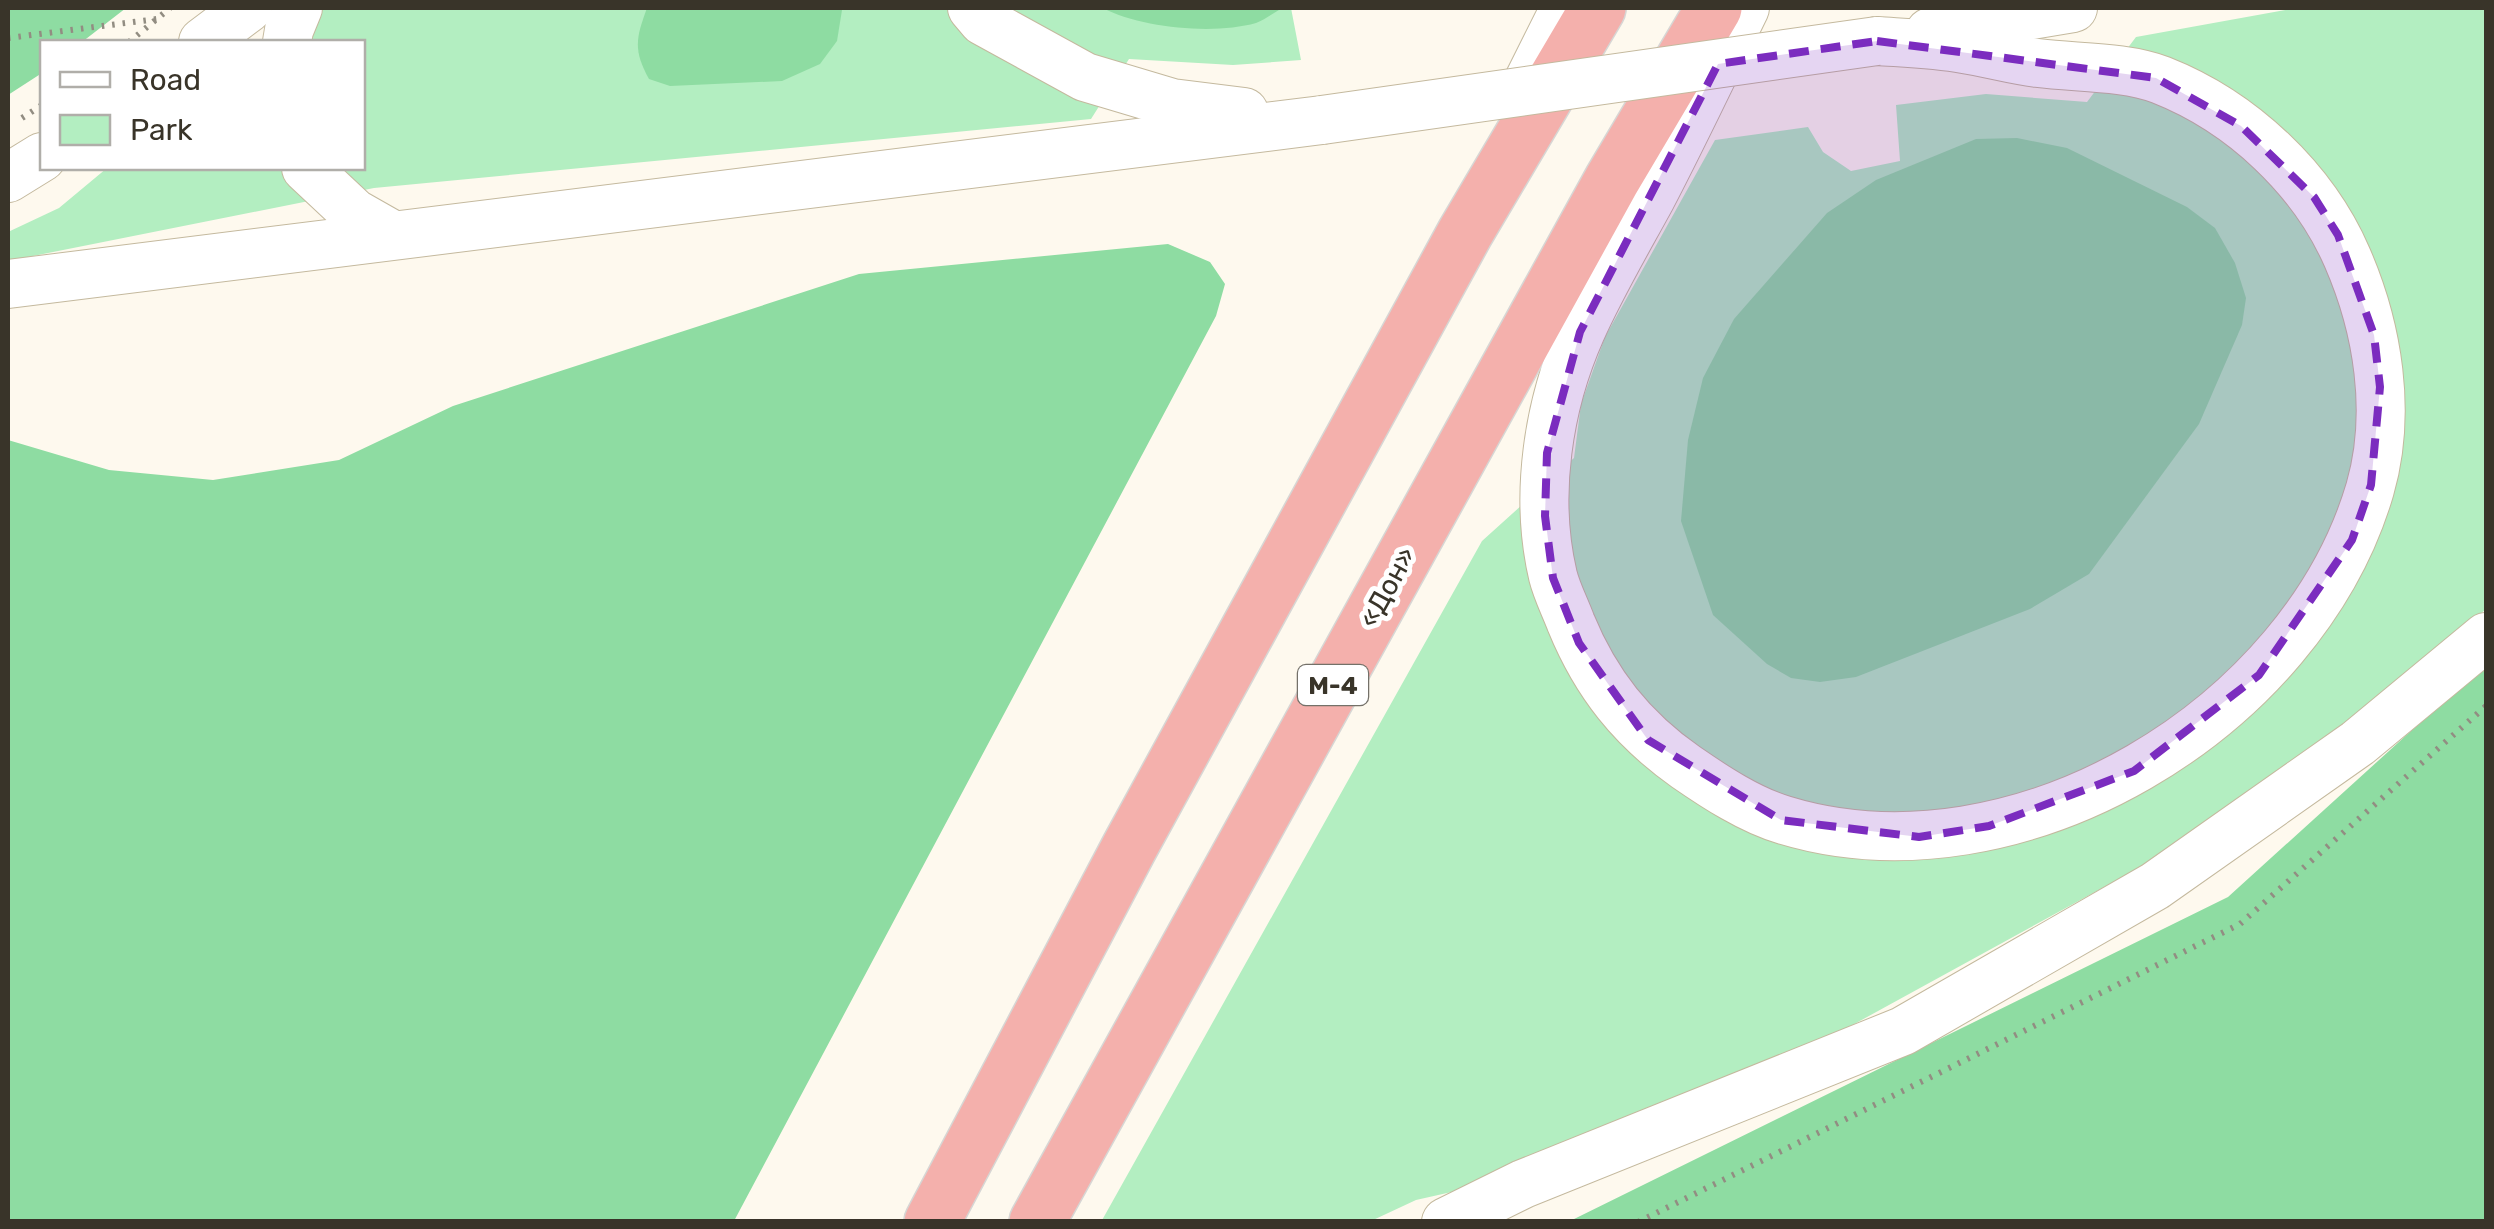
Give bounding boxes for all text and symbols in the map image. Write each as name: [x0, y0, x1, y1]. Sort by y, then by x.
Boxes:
legend: [40, 40, 365, 170]
text: Road: [130, 62, 201, 98]
text: Park: [130, 112, 193, 148]
street label: «Дон»: [1352, 541, 1423, 633]
road number: М-4: [1298, 665, 1368, 705]

